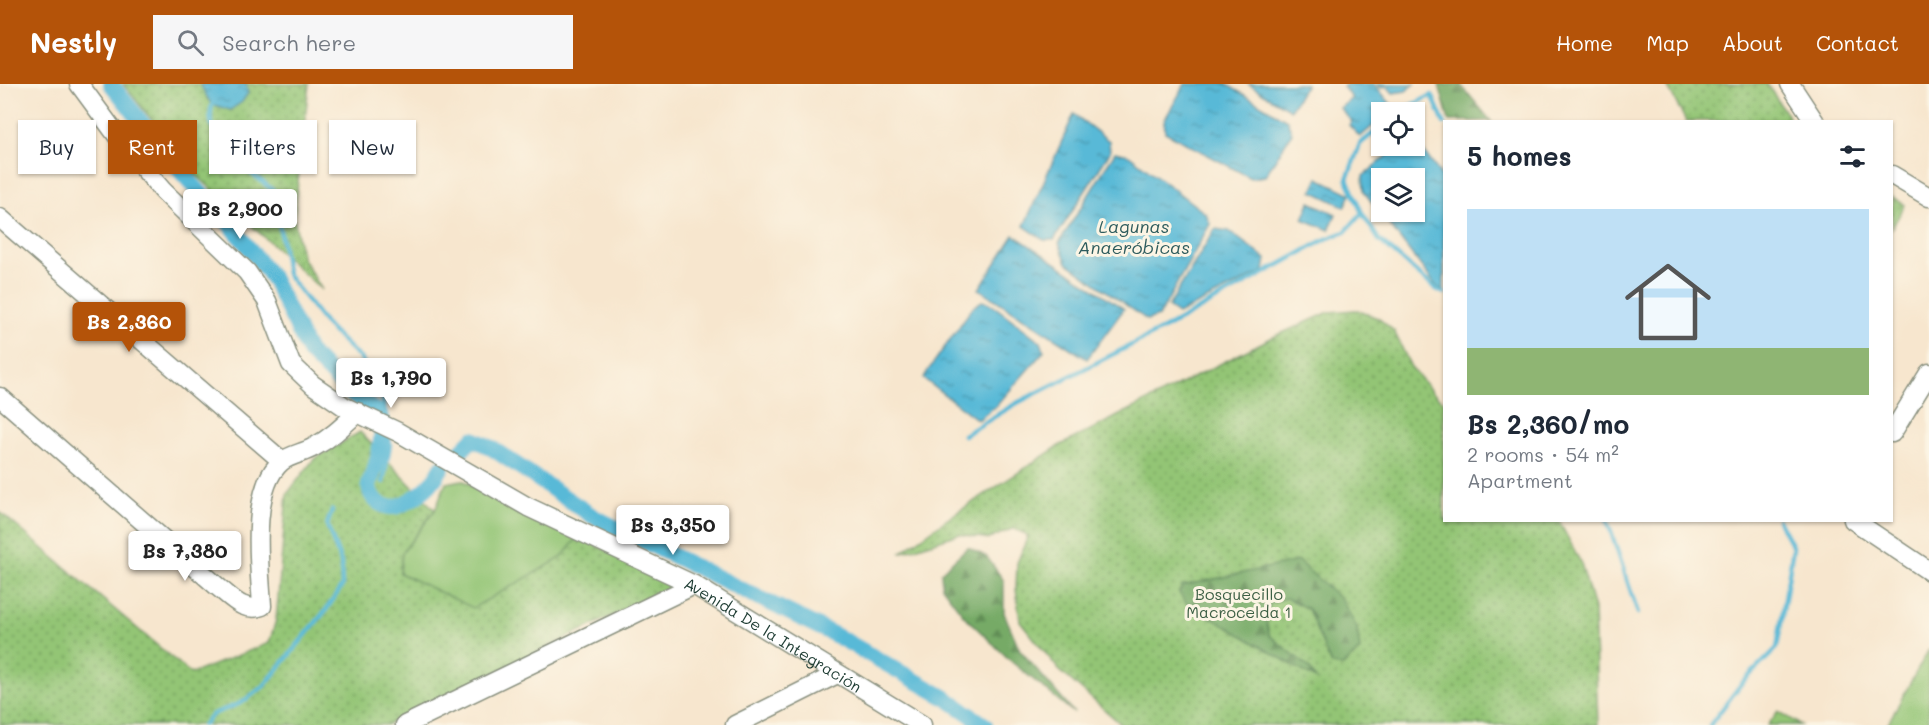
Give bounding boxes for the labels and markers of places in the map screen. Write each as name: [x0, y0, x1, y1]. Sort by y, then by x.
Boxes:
pin: Bs 2,900: [178, 189, 302, 240]
pin: Bs 2,360: [67, 302, 191, 353]
pin: Bs 1,790: [329, 358, 453, 409]
pin: Bs 3,350: [611, 505, 735, 556]
pin: Bs 7,380: [123, 531, 247, 582]

